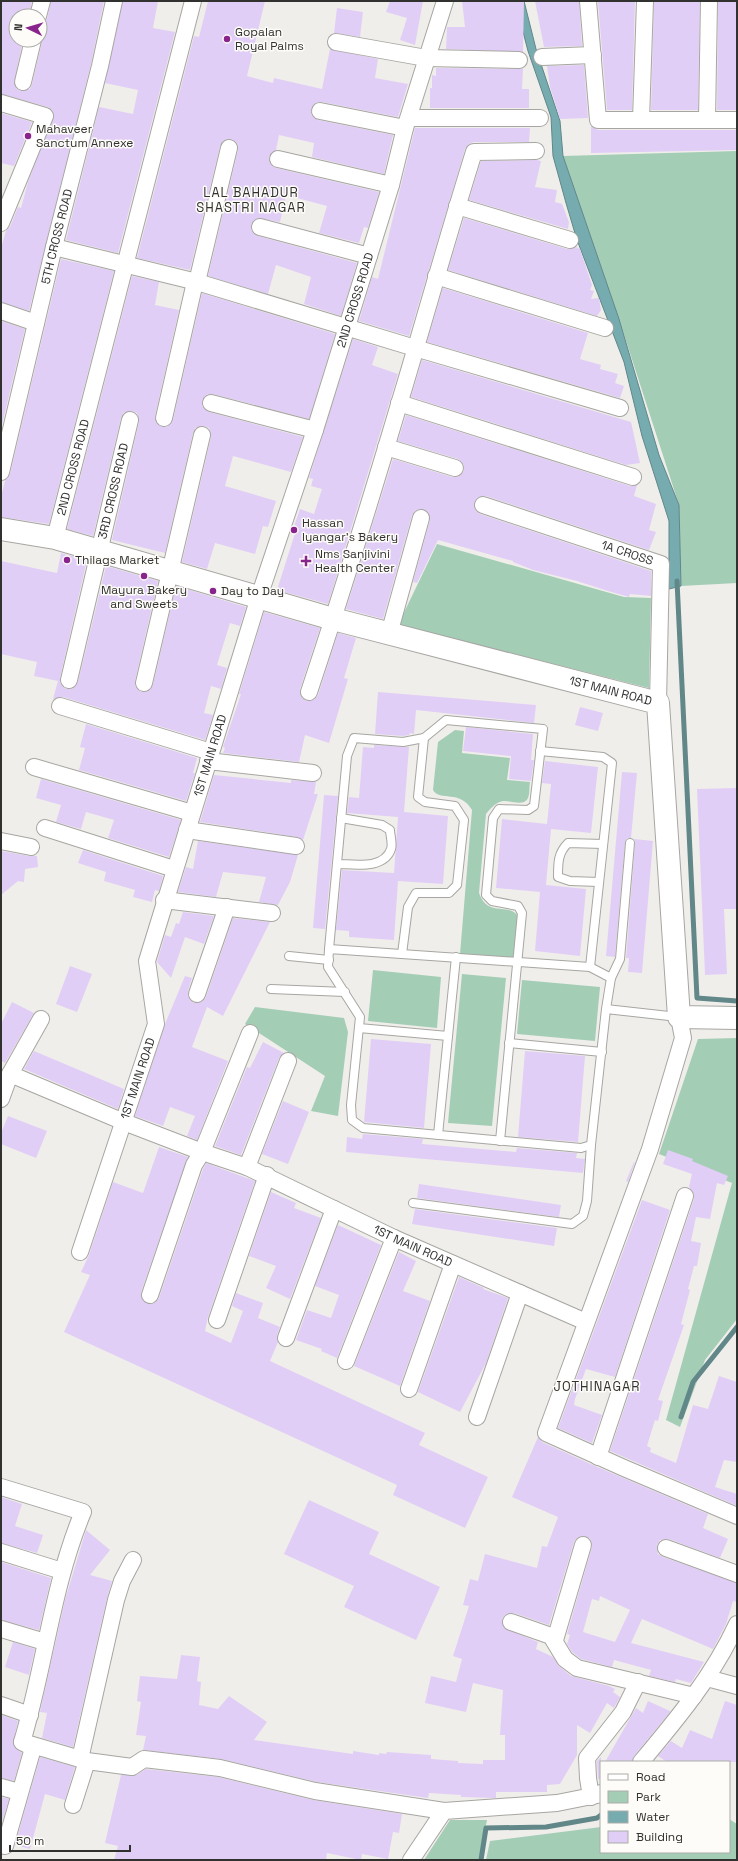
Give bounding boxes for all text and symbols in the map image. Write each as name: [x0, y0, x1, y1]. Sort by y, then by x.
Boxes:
north arrow: [8, 8, 48, 48]
text: N: [11, 23, 25, 31]
place label: Gopalan Royal Palms: [235, 24, 304, 54]
marker: Gopalan Royal Palms: [222, 34, 232, 44]
place label: Mahaveer Sanctum Annexe: [36, 121, 133, 151]
marker: Mahaveer Sanctum Annexe: [23, 131, 33, 141]
district label: LAL BAHADUR SHASTRI NAGAR: [196, 184, 306, 216]
street label: 5TH CROSS ROAD: [38, 187, 76, 286]
street label: 2ND CROSS ROAD: [333, 251, 378, 349]
street label: 2ND CROSS ROAD: [53, 418, 93, 517]
street label: 3RD CROSS ROAD: [94, 442, 132, 541]
place label: Hassan Iyangar's Bakery: [302, 515, 398, 545]
marker: Hassan Iyangar's Bakery: [289, 525, 299, 535]
street label: 1A CROSS: [599, 537, 655, 569]
place label: Nms Sanjivini Health Center: [315, 546, 395, 576]
place label: Thilags Market: [75, 552, 159, 568]
marker: Thilags Market: [62, 555, 72, 565]
marker: Nms Sanjivini Health Center: [300, 555, 312, 567]
marker: Mayura Bakery and Sweets: [139, 571, 149, 581]
place label: Mayura Bakery and Sweets: [101, 582, 187, 612]
place label: Day to Day: [221, 583, 284, 599]
marker: Day to Day: [208, 586, 218, 596]
street label: 1ST MAIN ROAD: [567, 672, 654, 709]
street label: 1ST MAIN ROAD: [190, 713, 230, 798]
street label: 1ST MAIN ROAD: [117, 1036, 159, 1121]
street label: 1ST MAIN ROAD: [371, 1221, 455, 1271]
district label: JOTHINAGAR: [554, 1378, 640, 1395]
legend: [600, 1761, 730, 1853]
text: Road: [636, 1769, 665, 1785]
text: Park: [636, 1789, 661, 1805]
text: Water: [636, 1809, 670, 1825]
scale bar: [10, 1827, 130, 1853]
text: Building: [636, 1829, 683, 1845]
text: 50 m: [16, 1833, 44, 1849]

